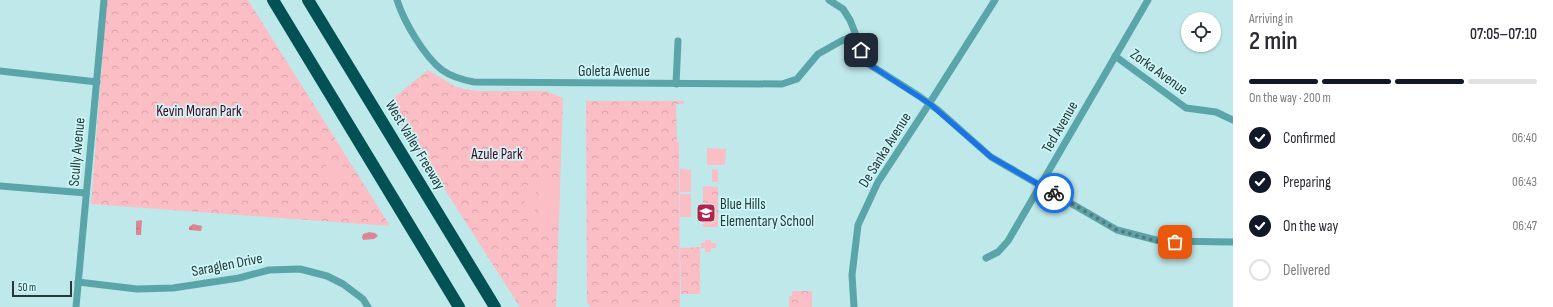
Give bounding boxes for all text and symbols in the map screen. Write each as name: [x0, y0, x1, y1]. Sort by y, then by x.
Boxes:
text: Arriving in: [1249, 11, 1293, 27]
map controls: [1181, 12, 1221, 52]
button: locate: [1181, 12, 1221, 52]
text: 07:05–07:10: [1470, 25, 1537, 44]
text: 2 min: [1249, 26, 1298, 57]
pin: [844, 33, 878, 67]
icon: home: [850, 39, 872, 61]
street label: Zorka Avenue: [1126, 45, 1192, 99]
street label: Goleta Avenue: [578, 62, 650, 81]
text: On the way · 200 m: [1249, 90, 1331, 106]
street label: West Valley Freeway: [381, 97, 449, 193]
street label: Ted Avenue: [1038, 98, 1082, 156]
park label: Kevin Moran Park: [156, 102, 242, 121]
street label: De Sanka Avenue: [854, 109, 916, 191]
street label: Scully Avenue: [65, 117, 89, 187]
icon: check: [1249, 127, 1271, 149]
text: Confirmed: [1283, 129, 1336, 148]
text: 06:40: [1512, 130, 1537, 146]
park label: Azule Park: [470, 145, 523, 164]
icon: check: [1249, 171, 1271, 193]
courier: [1034, 173, 1074, 213]
text: Preparing: [1283, 173, 1331, 192]
text: 06:43: [1512, 174, 1537, 190]
icon: bike: [1043, 182, 1065, 204]
place label: Blue Hills Elementary School: [720, 195, 814, 231]
school or university icon: Blue Hills Elementary School: [695, 202, 717, 224]
icon: check: [1249, 215, 1271, 237]
text: On the way: [1283, 217, 1338, 236]
text: 06:47: [1513, 218, 1537, 234]
pin: [1158, 225, 1192, 259]
icon: bag: [1164, 231, 1186, 253]
street label: Saraglen Drive: [190, 249, 264, 281]
text: Delivered: [1283, 261, 1330, 280]
scale bar: [12, 279, 72, 298]
text: 50 m: [18, 281, 36, 294]

